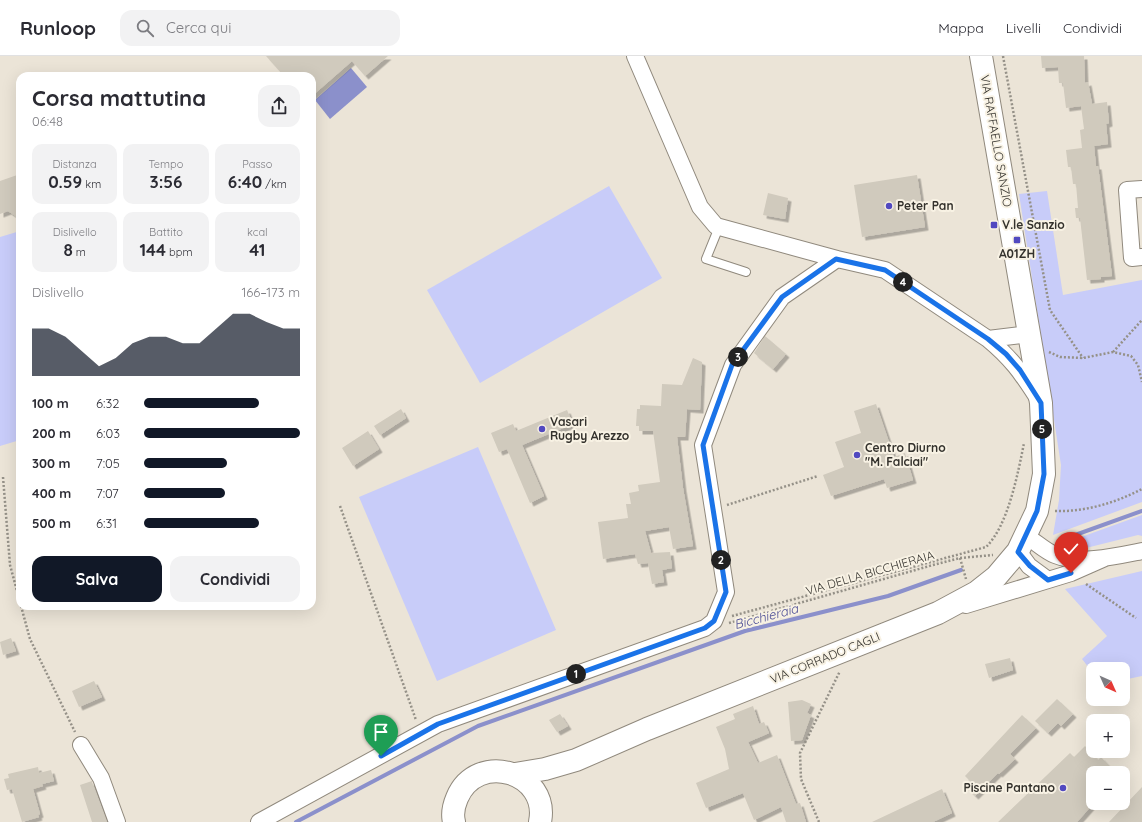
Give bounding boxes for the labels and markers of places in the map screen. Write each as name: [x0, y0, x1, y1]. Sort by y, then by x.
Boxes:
place label: Peter Pan: [897, 198, 954, 213]
marker: Peter Pan: [884, 201, 894, 211]
place label: V.le Sanzio: [1002, 217, 1065, 232]
marker: V.le Sanzio: [989, 220, 999, 230]
marker: A01ZH: [1012, 235, 1022, 245]
place label: A01ZH: [999, 246, 1035, 261]
pin: 4: [893, 272, 913, 292]
pin: 3: [728, 347, 748, 367]
place label: Vasari Rugby Arezzo: [550, 414, 630, 443]
pin: 5: [1032, 419, 1052, 439]
marker: Vasari Rugby Arezzo: [537, 424, 547, 434]
place label: Centro Diurno "M. Falciai": [865, 440, 946, 469]
marker: Centro Diurno "M. Falciai": [852, 450, 862, 460]
pin: [1054, 532, 1088, 573]
pin: 2: [711, 550, 731, 570]
pin: 1: [566, 664, 586, 684]
pin: [364, 715, 398, 756]
place label: Piscine Pantano: [964, 780, 1056, 795]
marker: Piscine Pantano: [1058, 783, 1068, 793]

